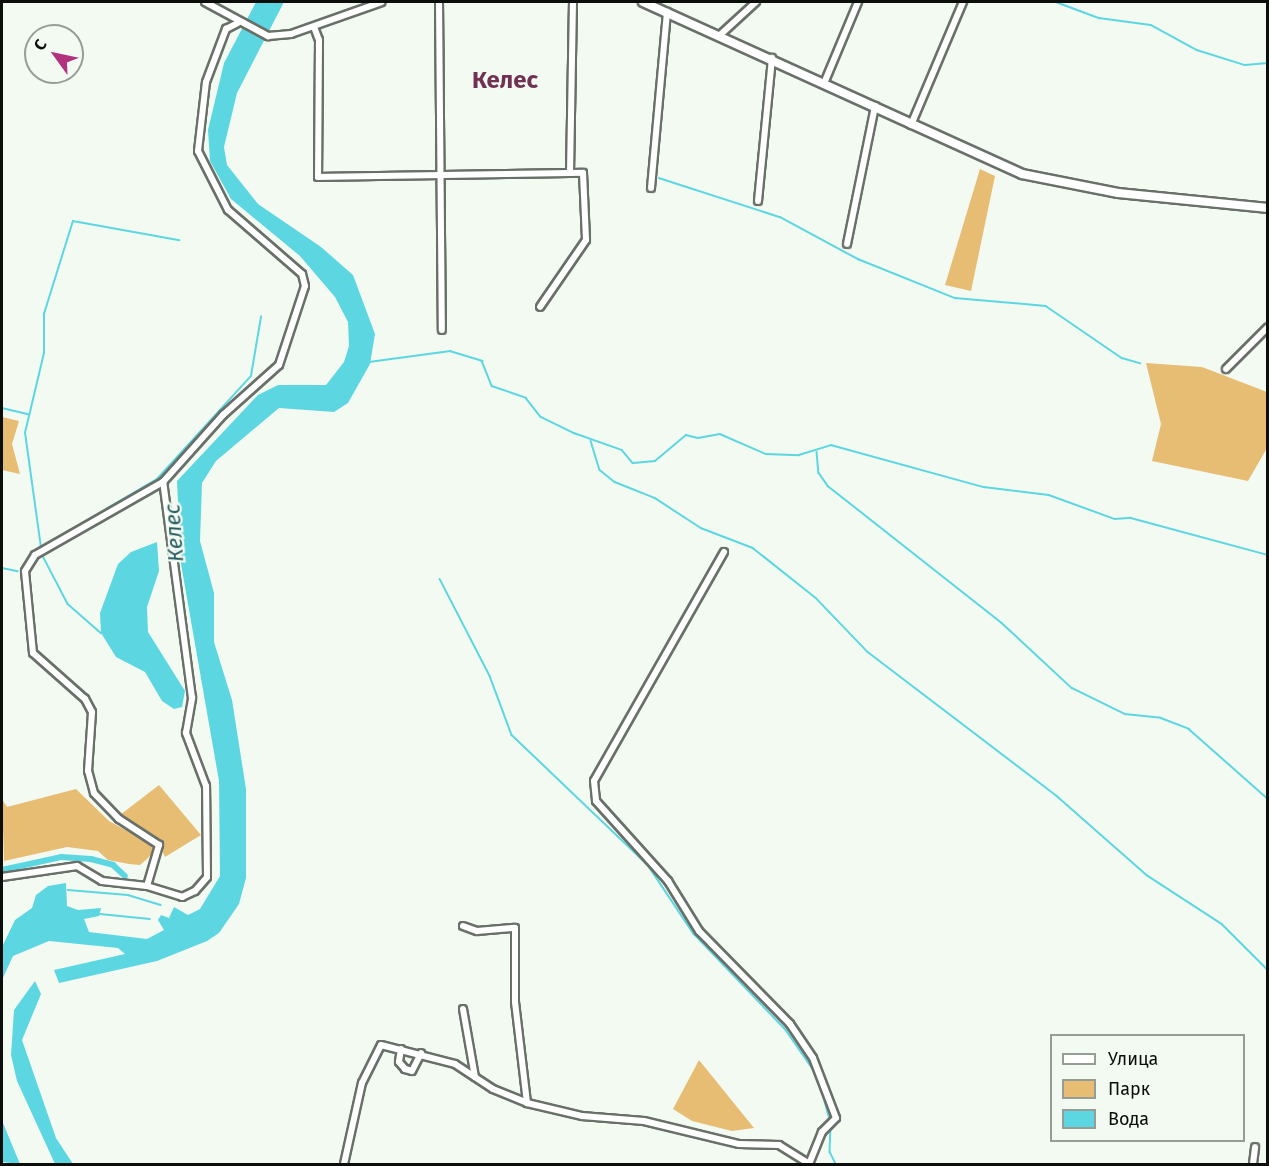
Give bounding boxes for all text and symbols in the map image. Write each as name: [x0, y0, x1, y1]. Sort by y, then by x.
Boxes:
north arrow: [24, 24, 84, 84]
text: С: [30, 36, 51, 54]
district label: Келес: [472, 67, 538, 95]
water label: Келес: [159, 503, 189, 563]
legend: [1050, 1034, 1245, 1142]
text: Улица: [1108, 1048, 1158, 1070]
text: Парк: [1108, 1078, 1150, 1100]
text: Вода: [1108, 1108, 1149, 1130]

